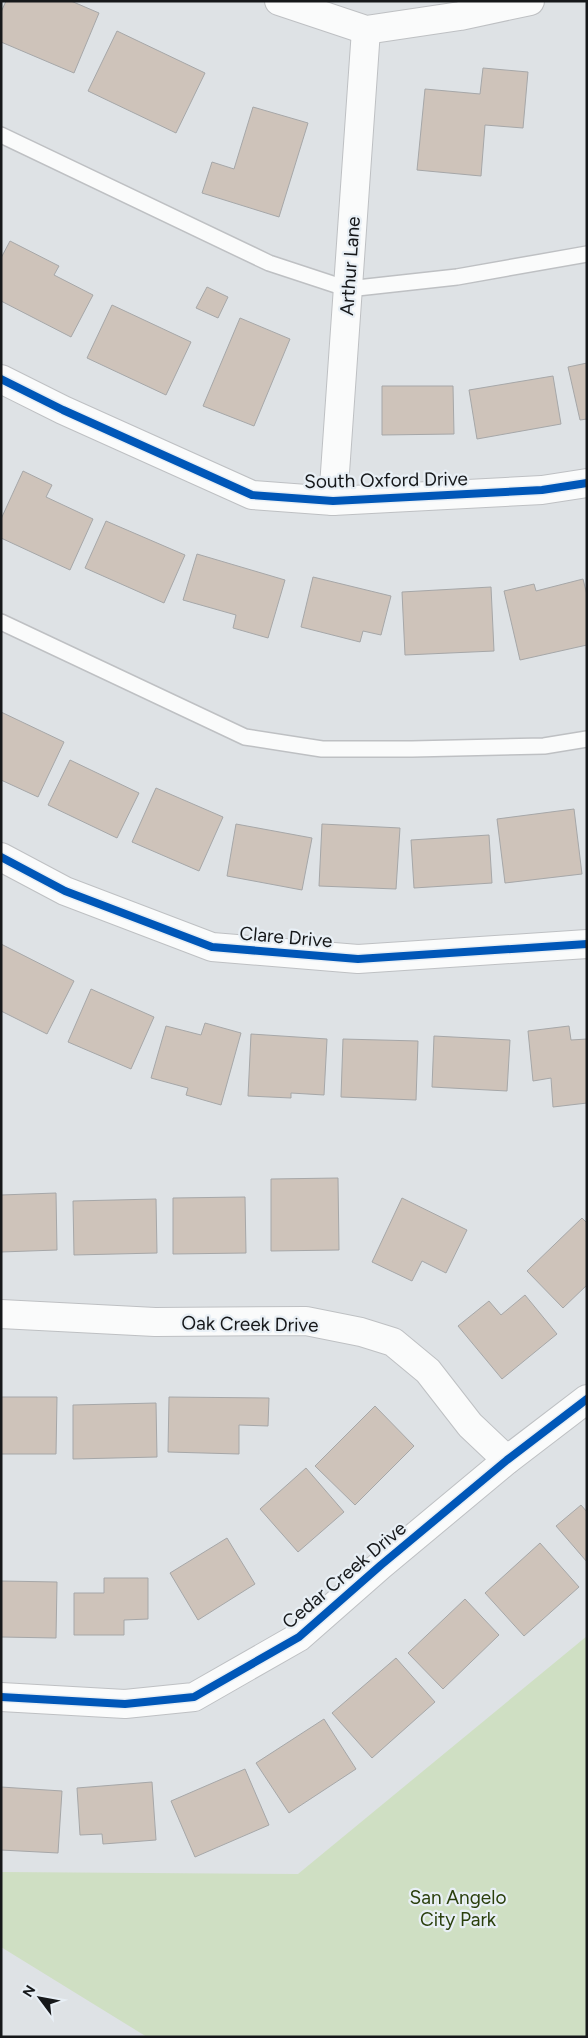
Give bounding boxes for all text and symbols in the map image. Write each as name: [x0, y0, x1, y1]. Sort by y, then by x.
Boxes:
street label: Arthur Lane: [335, 216, 365, 316]
street label: South Oxford Drive: [304, 467, 468, 493]
street label: Clare Drive: [239, 921, 333, 953]
street label: Oak Creek Drive: [181, 1311, 319, 1337]
street label: Cedar Creek Drive: [277, 1516, 411, 1634]
park label: San Angelo City Park: [410, 1886, 506, 1931]
north arrow: [15, 1973, 65, 2023]
text: N: [19, 1982, 39, 2000]

